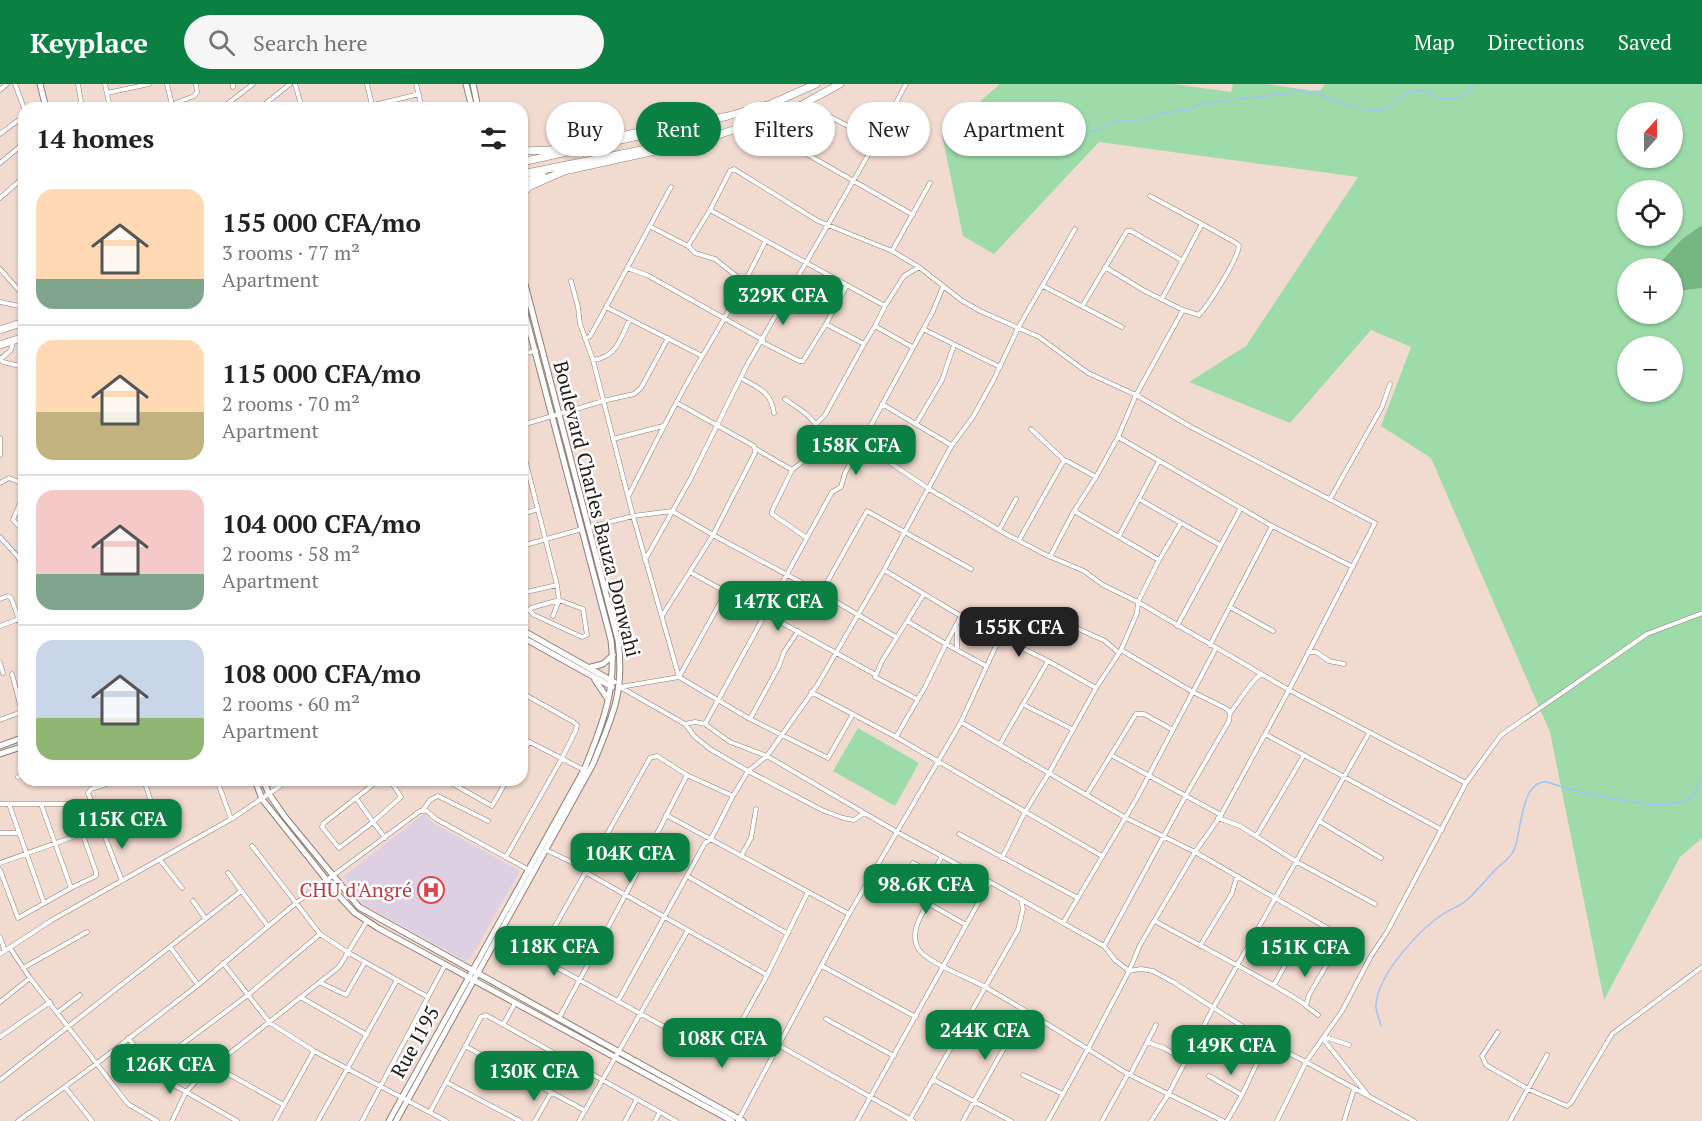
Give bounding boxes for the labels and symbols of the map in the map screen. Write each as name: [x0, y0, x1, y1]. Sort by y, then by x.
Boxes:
north arrow: [1617, 102, 1683, 168]
pin: 329K CFA: [721, 275, 845, 326]
street label: Boulevard Charles Bauza Donwahi: [548, 358, 647, 660]
pin: 158K CFA: [794, 425, 918, 476]
pin: 147K CFA: [716, 581, 840, 632]
pin: 155K CFA: [957, 607, 1081, 658]
pin: 115K CFA: [60, 799, 184, 850]
pin: 104K CFA: [568, 833, 692, 884]
pin: 98.6K CFA: [857, 864, 995, 915]
hospital icon: CHU d'Angré: [416, 875, 446, 905]
place label: CHU d'Angré: [299, 876, 412, 903]
pin: 118K CFA: [492, 926, 616, 977]
pin: 151K CFA: [1243, 927, 1367, 978]
street label: Rue I195: [384, 1001, 445, 1082]
pin: 244K CFA: [923, 1010, 1047, 1061]
pin: 108K CFA: [660, 1018, 784, 1069]
pin: 149K CFA: [1169, 1025, 1293, 1076]
pin: 126K CFA: [108, 1044, 232, 1095]
pin: 130K CFA: [472, 1051, 596, 1102]

